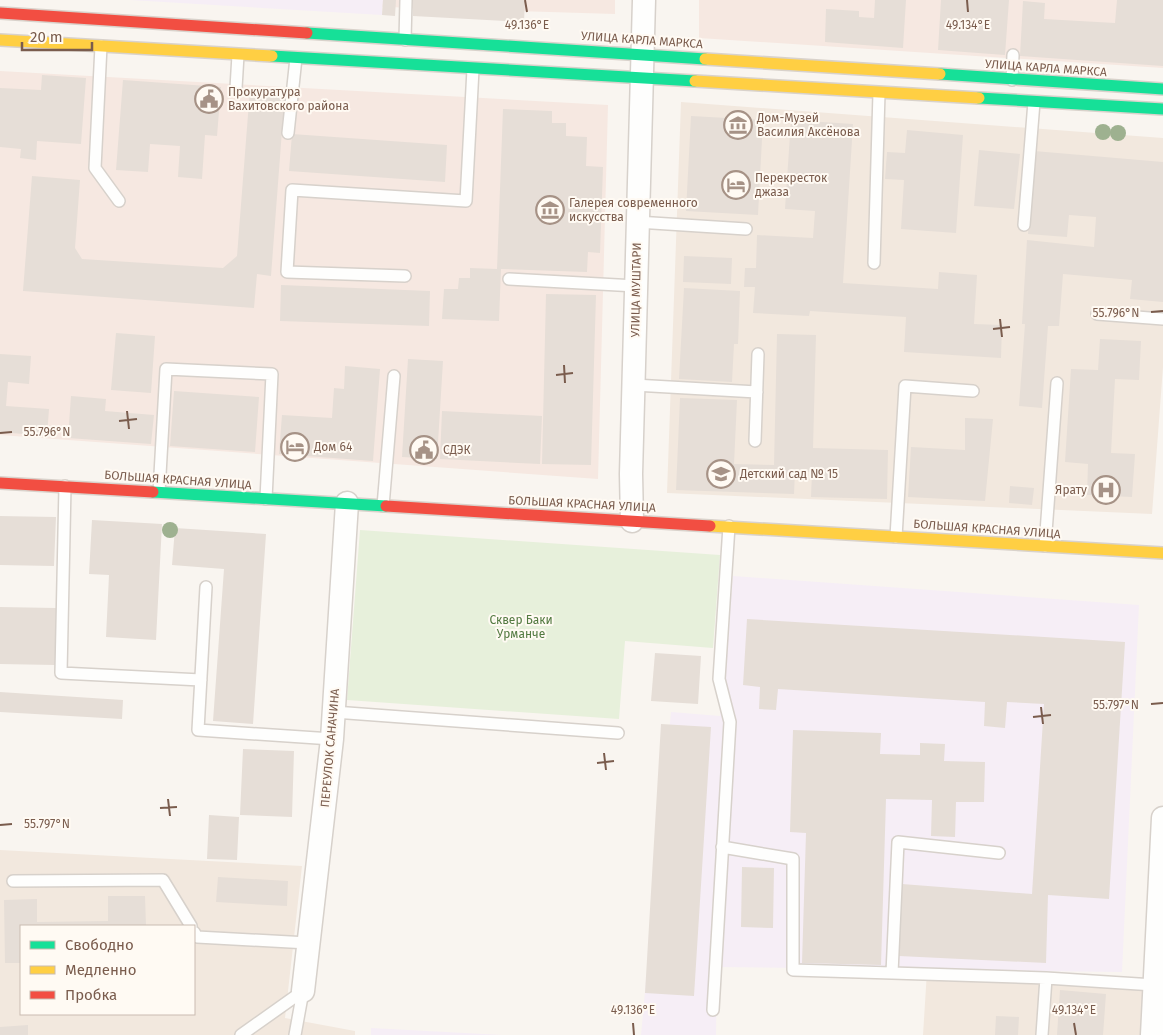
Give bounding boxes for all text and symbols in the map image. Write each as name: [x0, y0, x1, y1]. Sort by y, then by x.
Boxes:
text: 49.136°E: [505, 18, 549, 32]
text: 49.134°E: [946, 18, 990, 32]
scale bar: [22, 20, 92, 52]
text: 20 m: [30, 28, 63, 46]
street label: УЛИЦА КАРЛА МАРКСА: [581, 29, 704, 51]
street label: УЛИЦА КАРЛА МАРКСА: [985, 57, 1108, 79]
public building icon: Прокуратура Вахитовского района: [194, 84, 224, 114]
place label: Прокуратура Вахитовского района: [228, 85, 349, 113]
museum icon: Дом-Музей Василия Аксёнова: [723, 110, 753, 140]
place label: Дом-Музей Василия Аксёнова: [756, 111, 860, 139]
hotel icon: Перекресток джаза: [721, 170, 751, 200]
place label: Перекресток джаза: [755, 171, 828, 199]
museum icon: Галерея современного искусства: [535, 195, 565, 225]
place label: Галерея современного искусства: [569, 196, 698, 224]
street label: УЛИЦА МУШТАРИ: [628, 242, 644, 338]
text: 55.796°N: [1092, 306, 1140, 320]
text: 55.796°N: [23, 425, 71, 439]
hotel icon: Дом 64: [280, 432, 310, 462]
public building icon: СДЭК: [409, 435, 439, 465]
place label: Дом 64: [313, 440, 353, 454]
place label: СДЭК: [443, 443, 471, 457]
school or university icon: Детский сад № 15: [706, 459, 736, 489]
place label: Детский сад № 15: [739, 467, 838, 481]
street label: БОЛЬШАЯ КРАСНАЯ УЛИЦА: [104, 468, 252, 492]
hospital icon: Ярату: [1091, 475, 1121, 505]
place label: Ярату: [1055, 483, 1087, 497]
street label: БОЛЬШАЯ КРАСНАЯ УЛИЦА: [508, 493, 656, 515]
street label: БОЛЬШАЯ КРАСНАЯ УЛИЦА: [913, 517, 1061, 541]
park label: Сквер Баки Урманче: [489, 613, 553, 641]
street label: ПЕРЕУЛОК САНАЧИНА: [318, 688, 342, 808]
text: 55.797°N: [1093, 698, 1139, 712]
text: 55.797°N: [24, 817, 70, 831]
legend: [20, 925, 195, 1015]
text: Свободно: [65, 936, 134, 954]
text: Медленно: [65, 961, 137, 979]
text: Пробка: [65, 986, 117, 1004]
text: 49.136°E: [611, 1003, 655, 1017]
text: 49.134°E: [1052, 1003, 1096, 1017]

